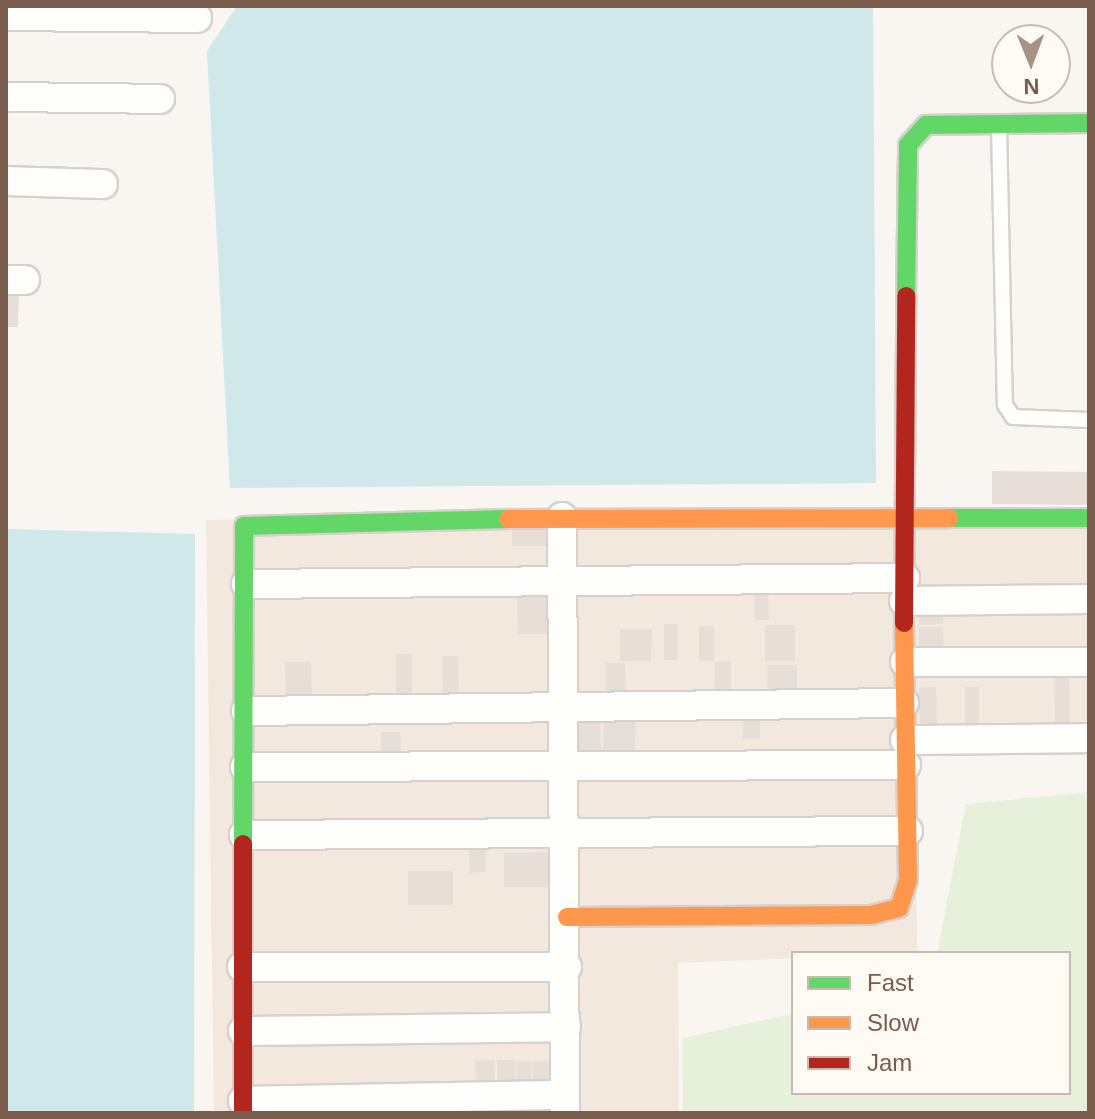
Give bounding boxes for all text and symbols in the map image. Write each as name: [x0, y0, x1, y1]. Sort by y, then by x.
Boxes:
north arrow: [991, 24, 1071, 104]
text: N: [1023, 74, 1040, 99]
legend: [791, 951, 1071, 1095]
text: Fast: [867, 969, 914, 996]
text: Slow: [867, 1009, 919, 1036]
text: Jam: [867, 1049, 912, 1076]

